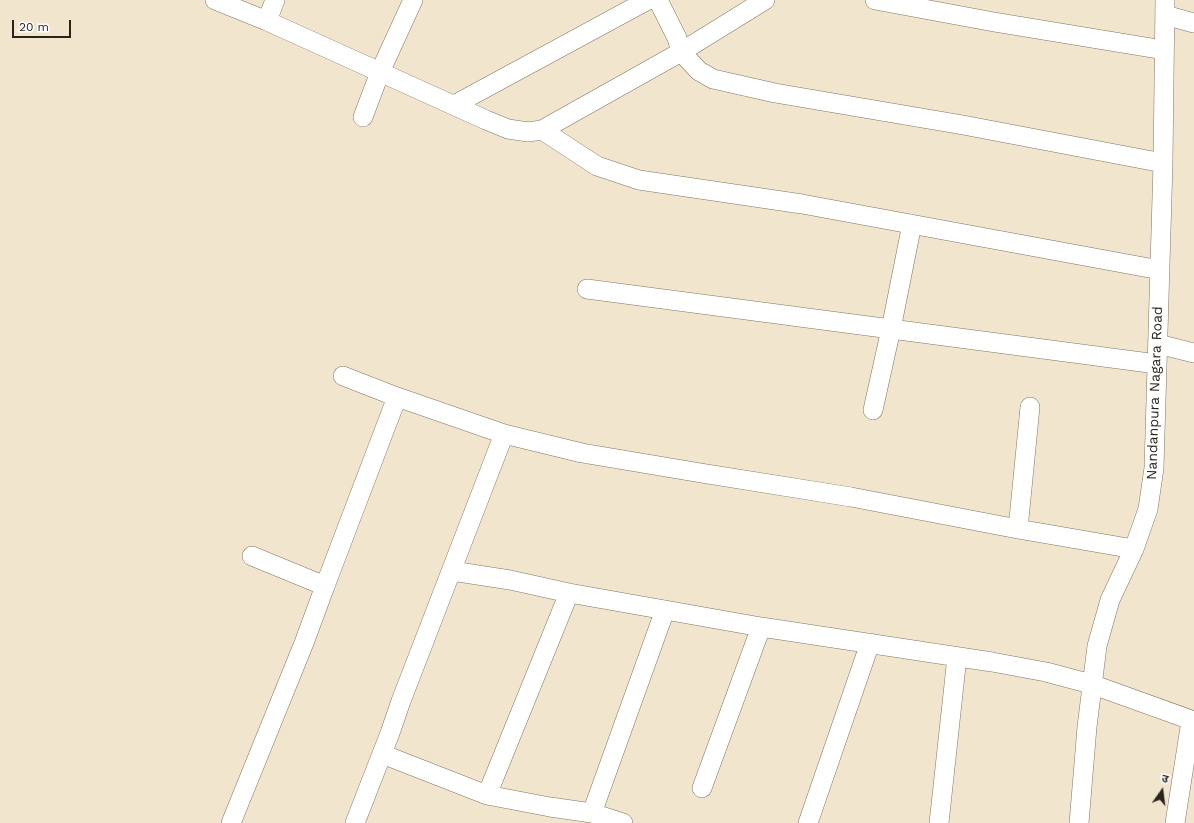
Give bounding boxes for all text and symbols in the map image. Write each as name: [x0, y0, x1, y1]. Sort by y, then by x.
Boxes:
scale bar: [14, 12, 73, 38]
text: 20 m: [19, 20, 49, 34]
street label: Nandanpura Nagara Road: [1144, 306, 1166, 480]
north arrow: [1142, 771, 1182, 811]
text: उ: [1160, 772, 1170, 786]

